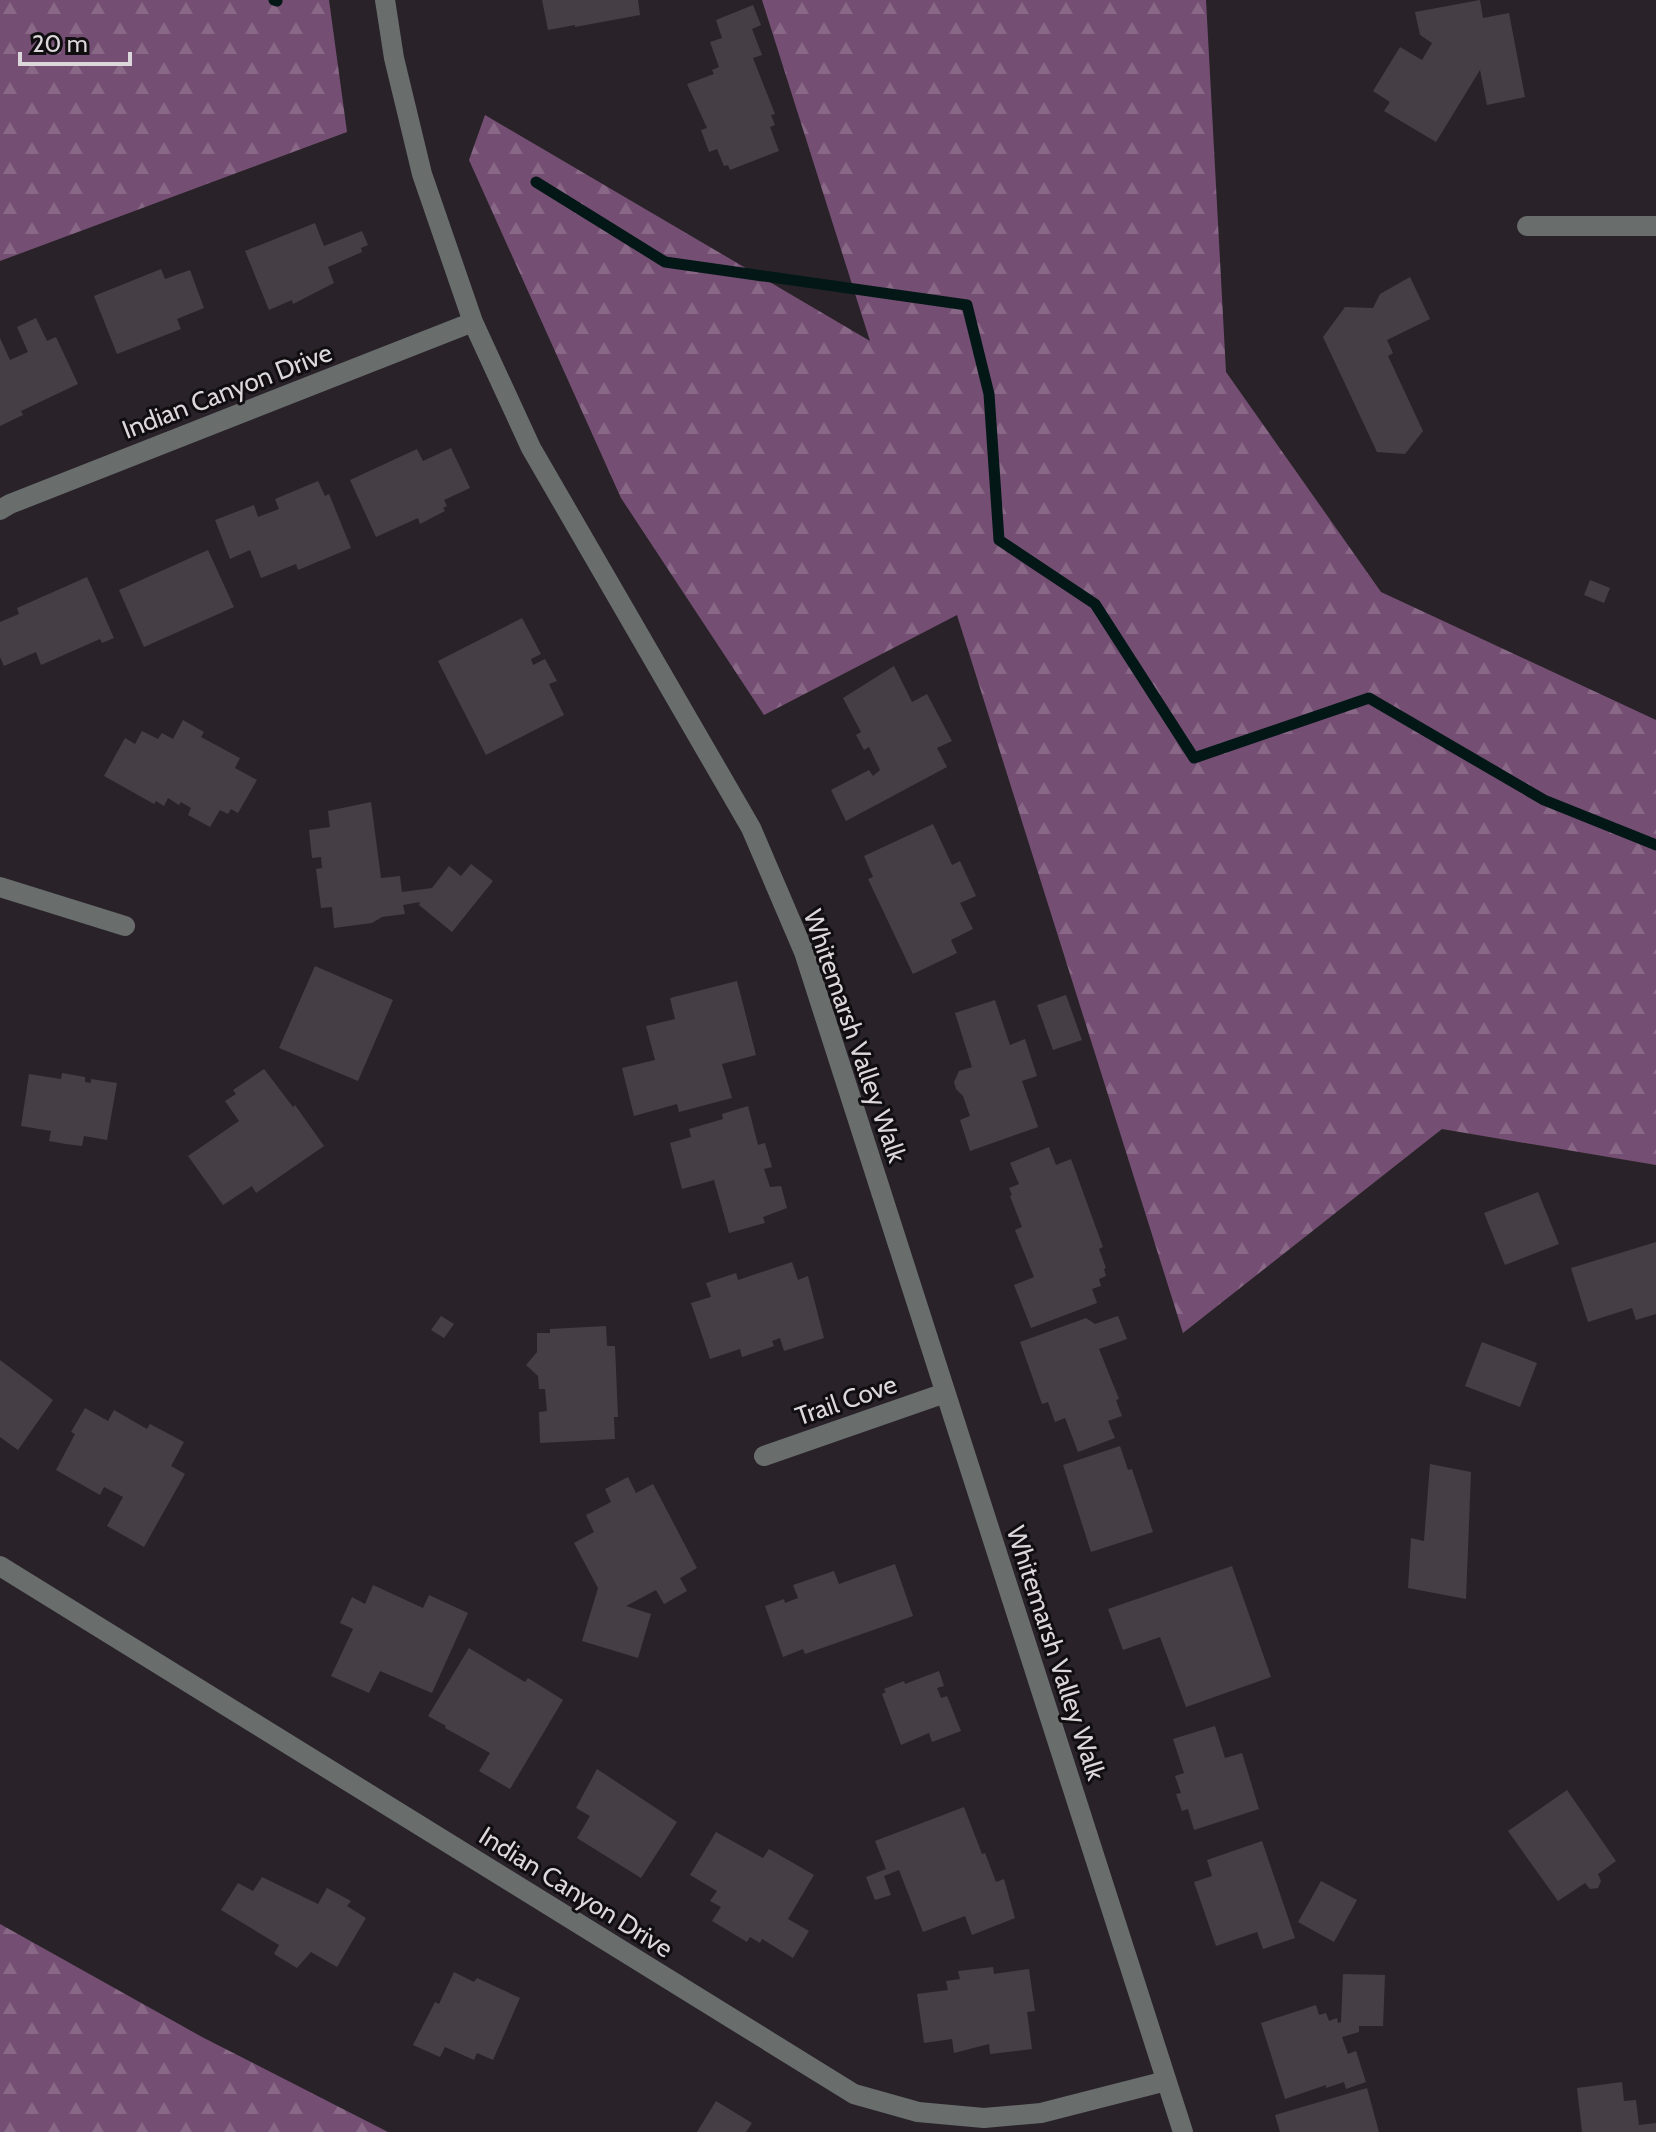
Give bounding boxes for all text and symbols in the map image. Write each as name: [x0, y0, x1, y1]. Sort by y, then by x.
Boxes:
scale bar: [20, 16, 130, 66]
text: 20 m: [32, 29, 88, 58]
street label: Indian Canyon Drive: [118, 336, 336, 446]
street label: Whitemarsh Valley Walk: [797, 905, 914, 1167]
street label: Trail Cove: [791, 1368, 901, 1432]
street label: Whitemarsh Valley Walk: [1000, 1522, 1112, 1785]
street label: Indian Canyon Drive: [473, 1820, 679, 1964]

